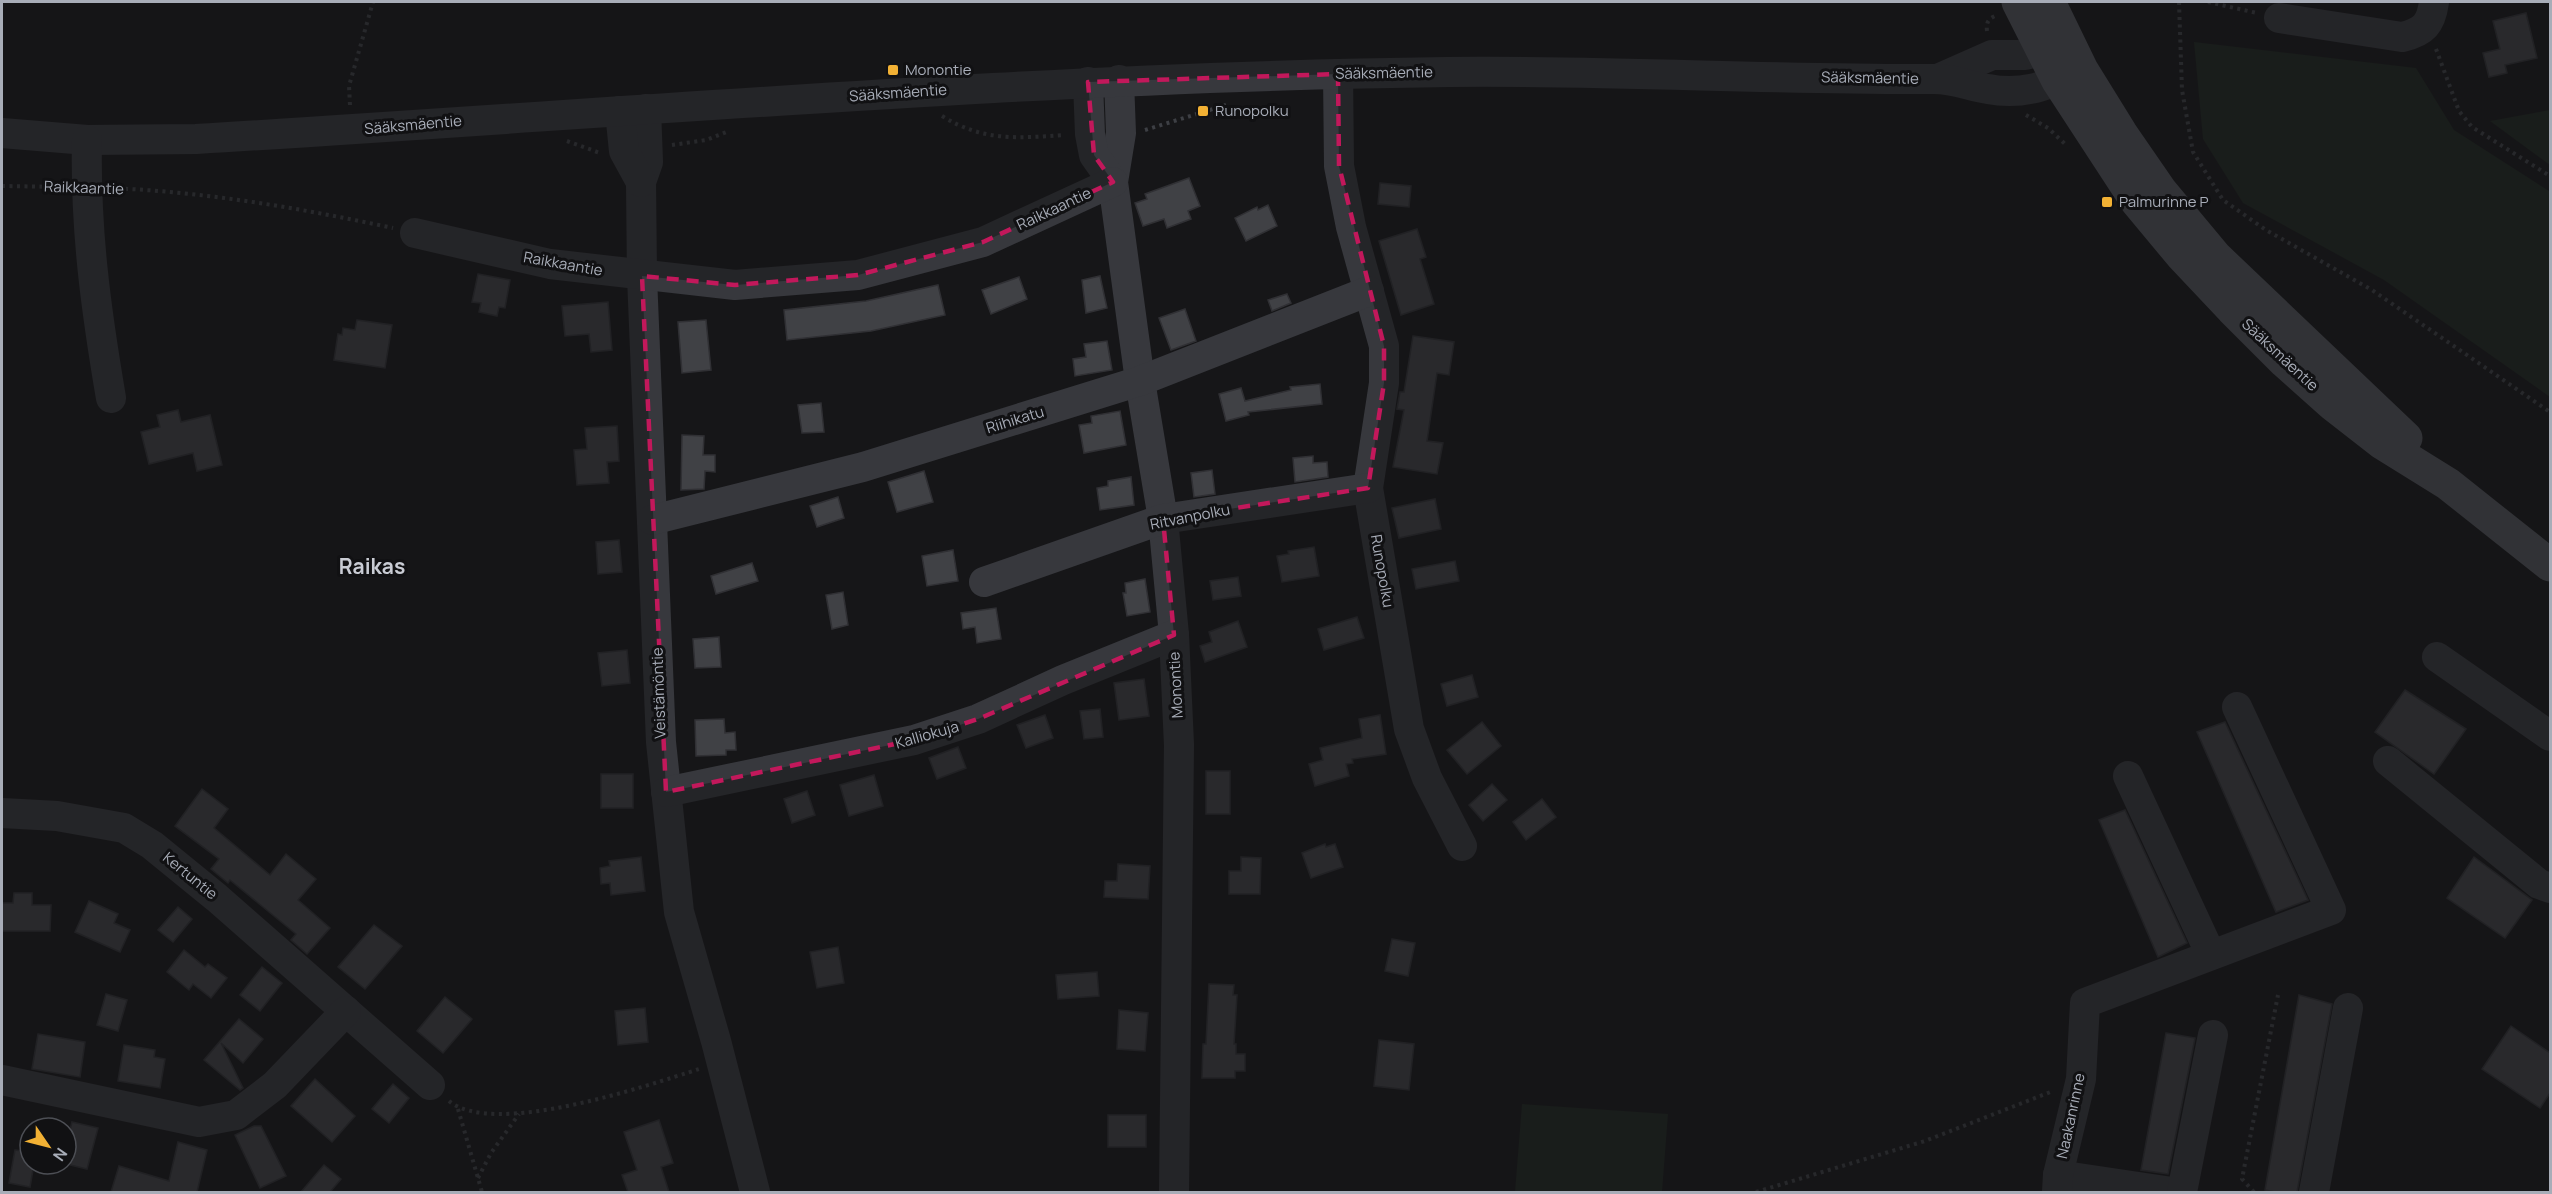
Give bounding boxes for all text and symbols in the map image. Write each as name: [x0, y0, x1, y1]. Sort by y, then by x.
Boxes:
place label: Monontie: [905, 59, 972, 80]
street label: Sääksmäentie: [1335, 61, 1433, 84]
marker: Monontie: [886, 63, 900, 77]
street label: Sääksmäentie: [1821, 66, 1919, 89]
street label: Sääksmäentie: [848, 79, 948, 106]
place label: Runopolku: [1215, 100, 1289, 121]
marker: Runopolku: [1196, 104, 1210, 118]
street label: Sääksmäentie: [363, 110, 463, 139]
street label: Raikkaantie: [44, 176, 125, 199]
street label: Raikkaantie: [1013, 182, 1095, 235]
place label: Palmurinne P: [2119, 191, 2209, 212]
marker: Palmurinne P: [2100, 195, 2114, 209]
street label: Raikkaantie: [522, 246, 605, 281]
street label: Sääksmäentie: [2237, 314, 2323, 396]
street label: Riihikatu: [983, 401, 1046, 438]
street label: Ritvanpolku: [1148, 498, 1232, 535]
street label: Runopolku: [1366, 533, 1399, 609]
district label: Raikas: [339, 552, 405, 580]
street label: Veistämöntie: [646, 647, 671, 739]
street label: Monontie: [1163, 651, 1188, 719]
street label: Kalliokuja: [893, 715, 961, 754]
street label: Kertuntie: [159, 847, 222, 904]
street label: Naakanrinne: [2051, 1071, 2090, 1161]
north arrow: [18, 1116, 78, 1176]
text: N: [48, 1144, 73, 1166]

